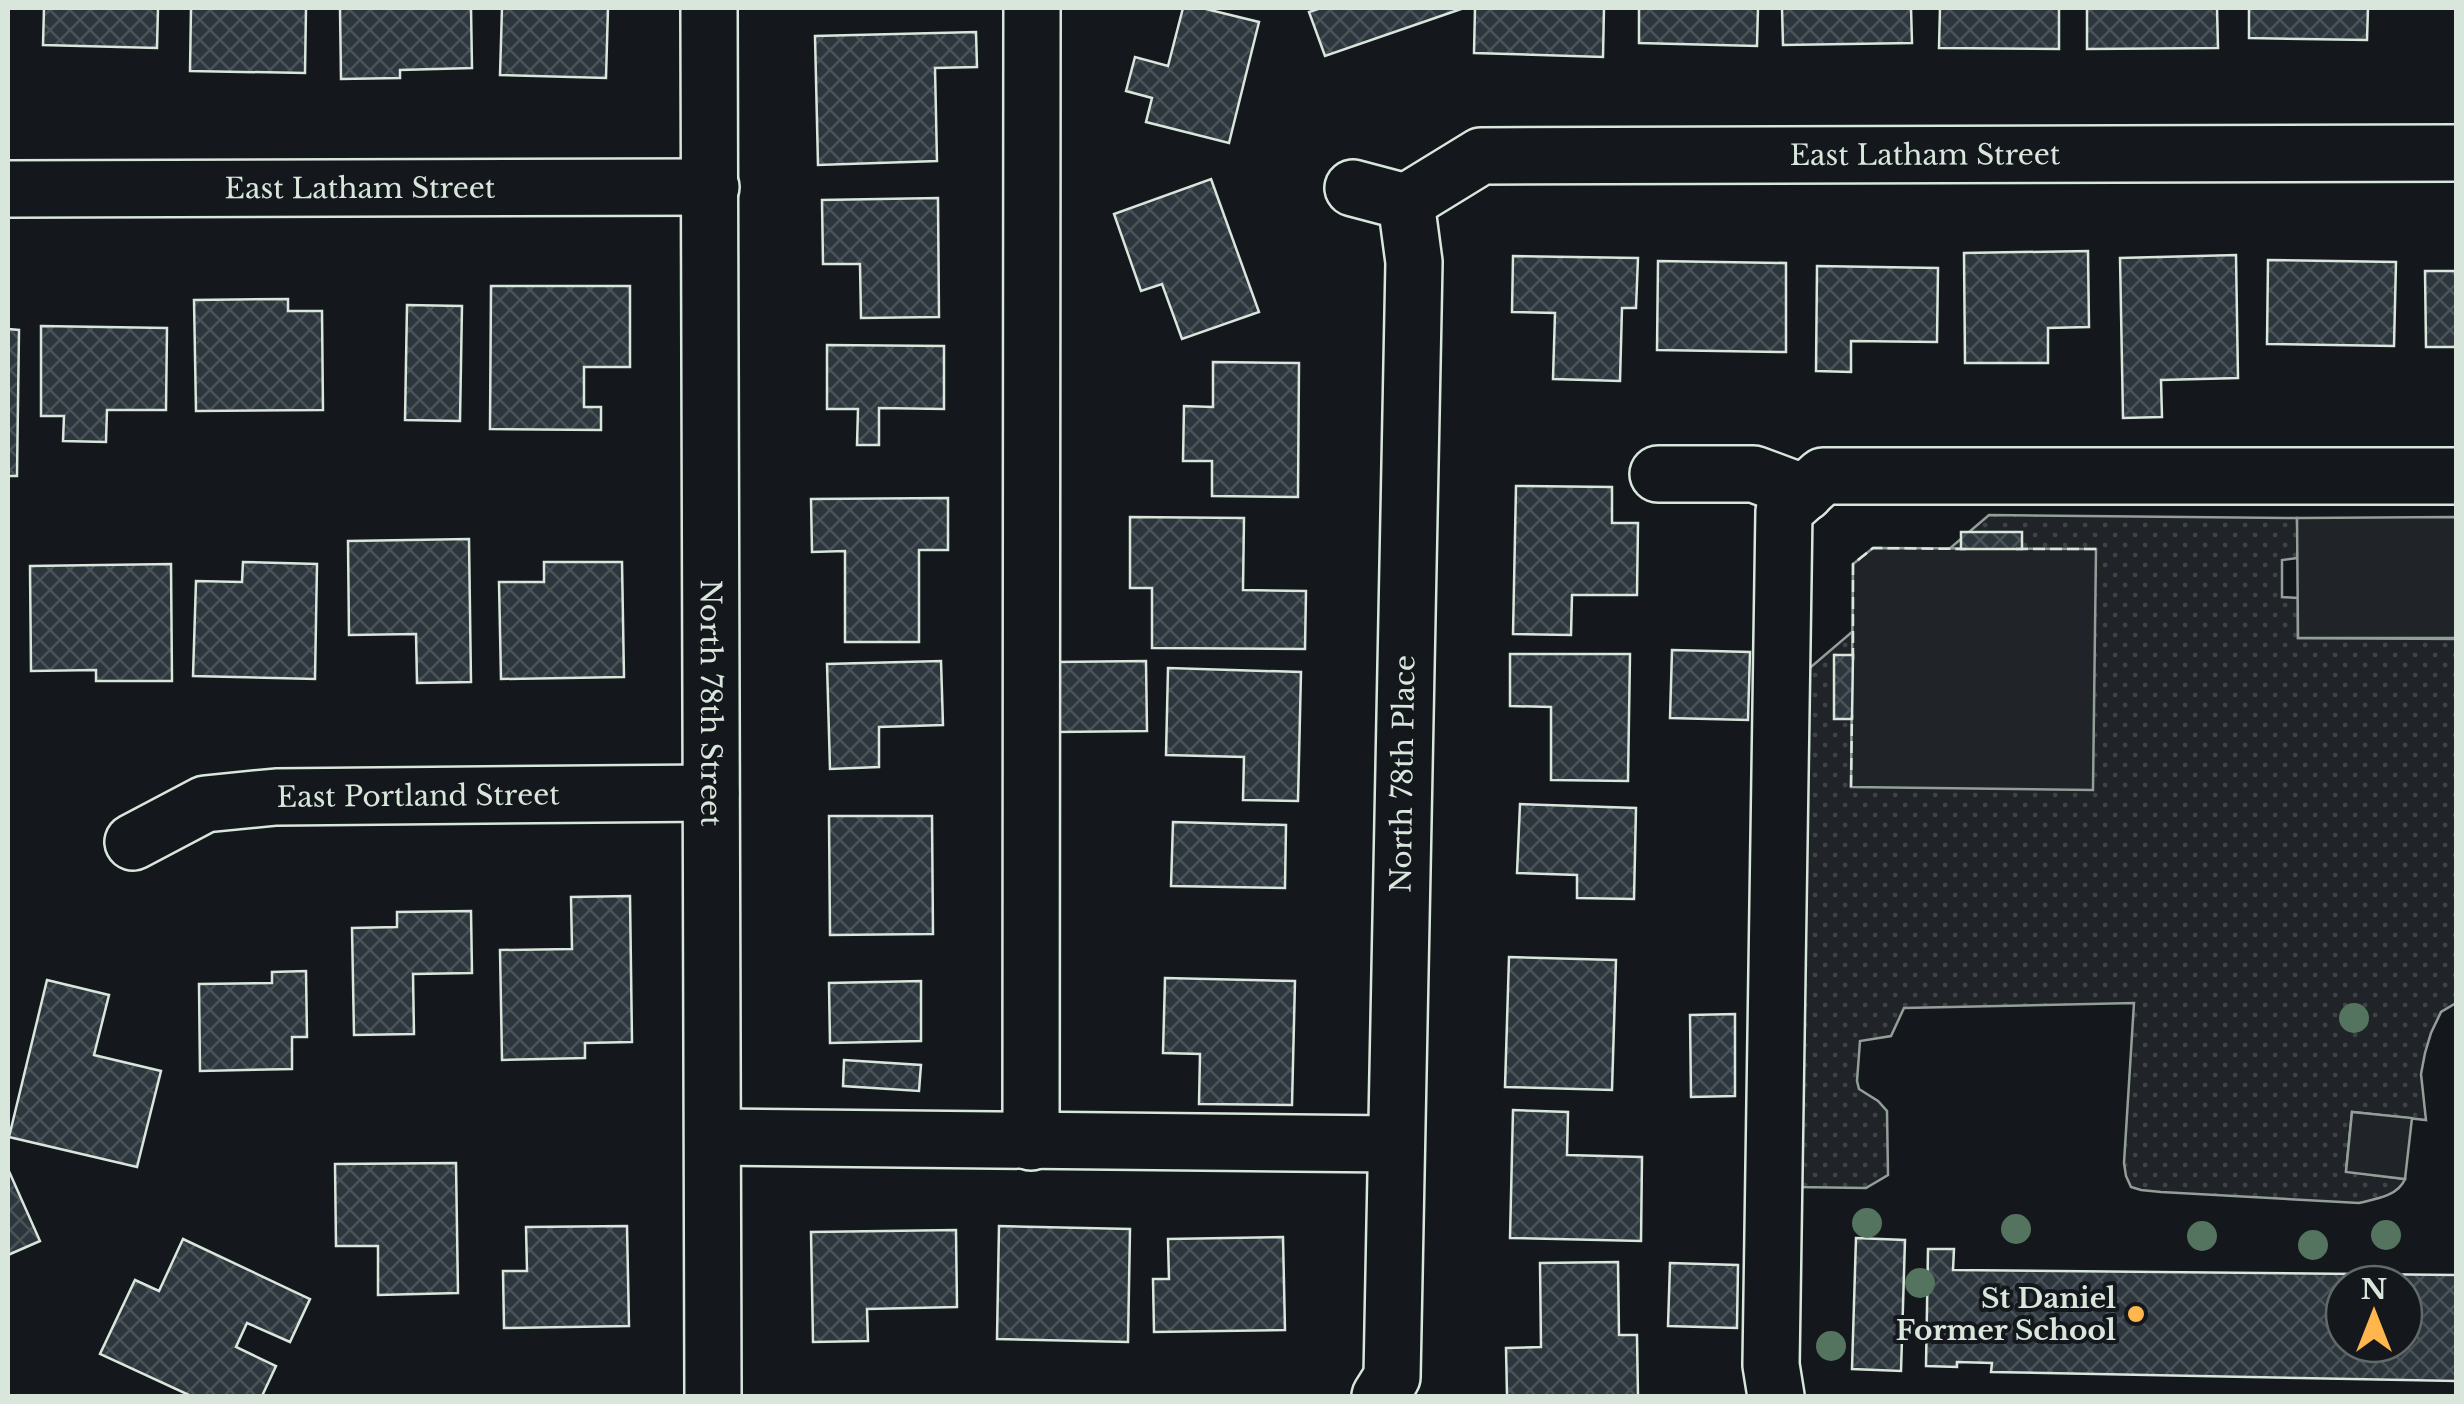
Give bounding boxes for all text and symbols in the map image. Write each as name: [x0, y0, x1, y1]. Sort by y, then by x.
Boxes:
street label: East Latham Street: [1790, 137, 2061, 173]
street label: East Latham Street: [225, 170, 496, 206]
street label: North 78th Street: [693, 579, 729, 827]
street label: North 78th Place: [1383, 655, 1423, 893]
street label: East Portland Street: [277, 777, 560, 814]
north arrow: [2324, 1264, 2424, 1364]
text: N: [2361, 1272, 2387, 1307]
place label: St Daniel Former School: [1896, 1281, 2116, 1348]
marker: St Daniel Former School: [2125, 1303, 2147, 1325]

